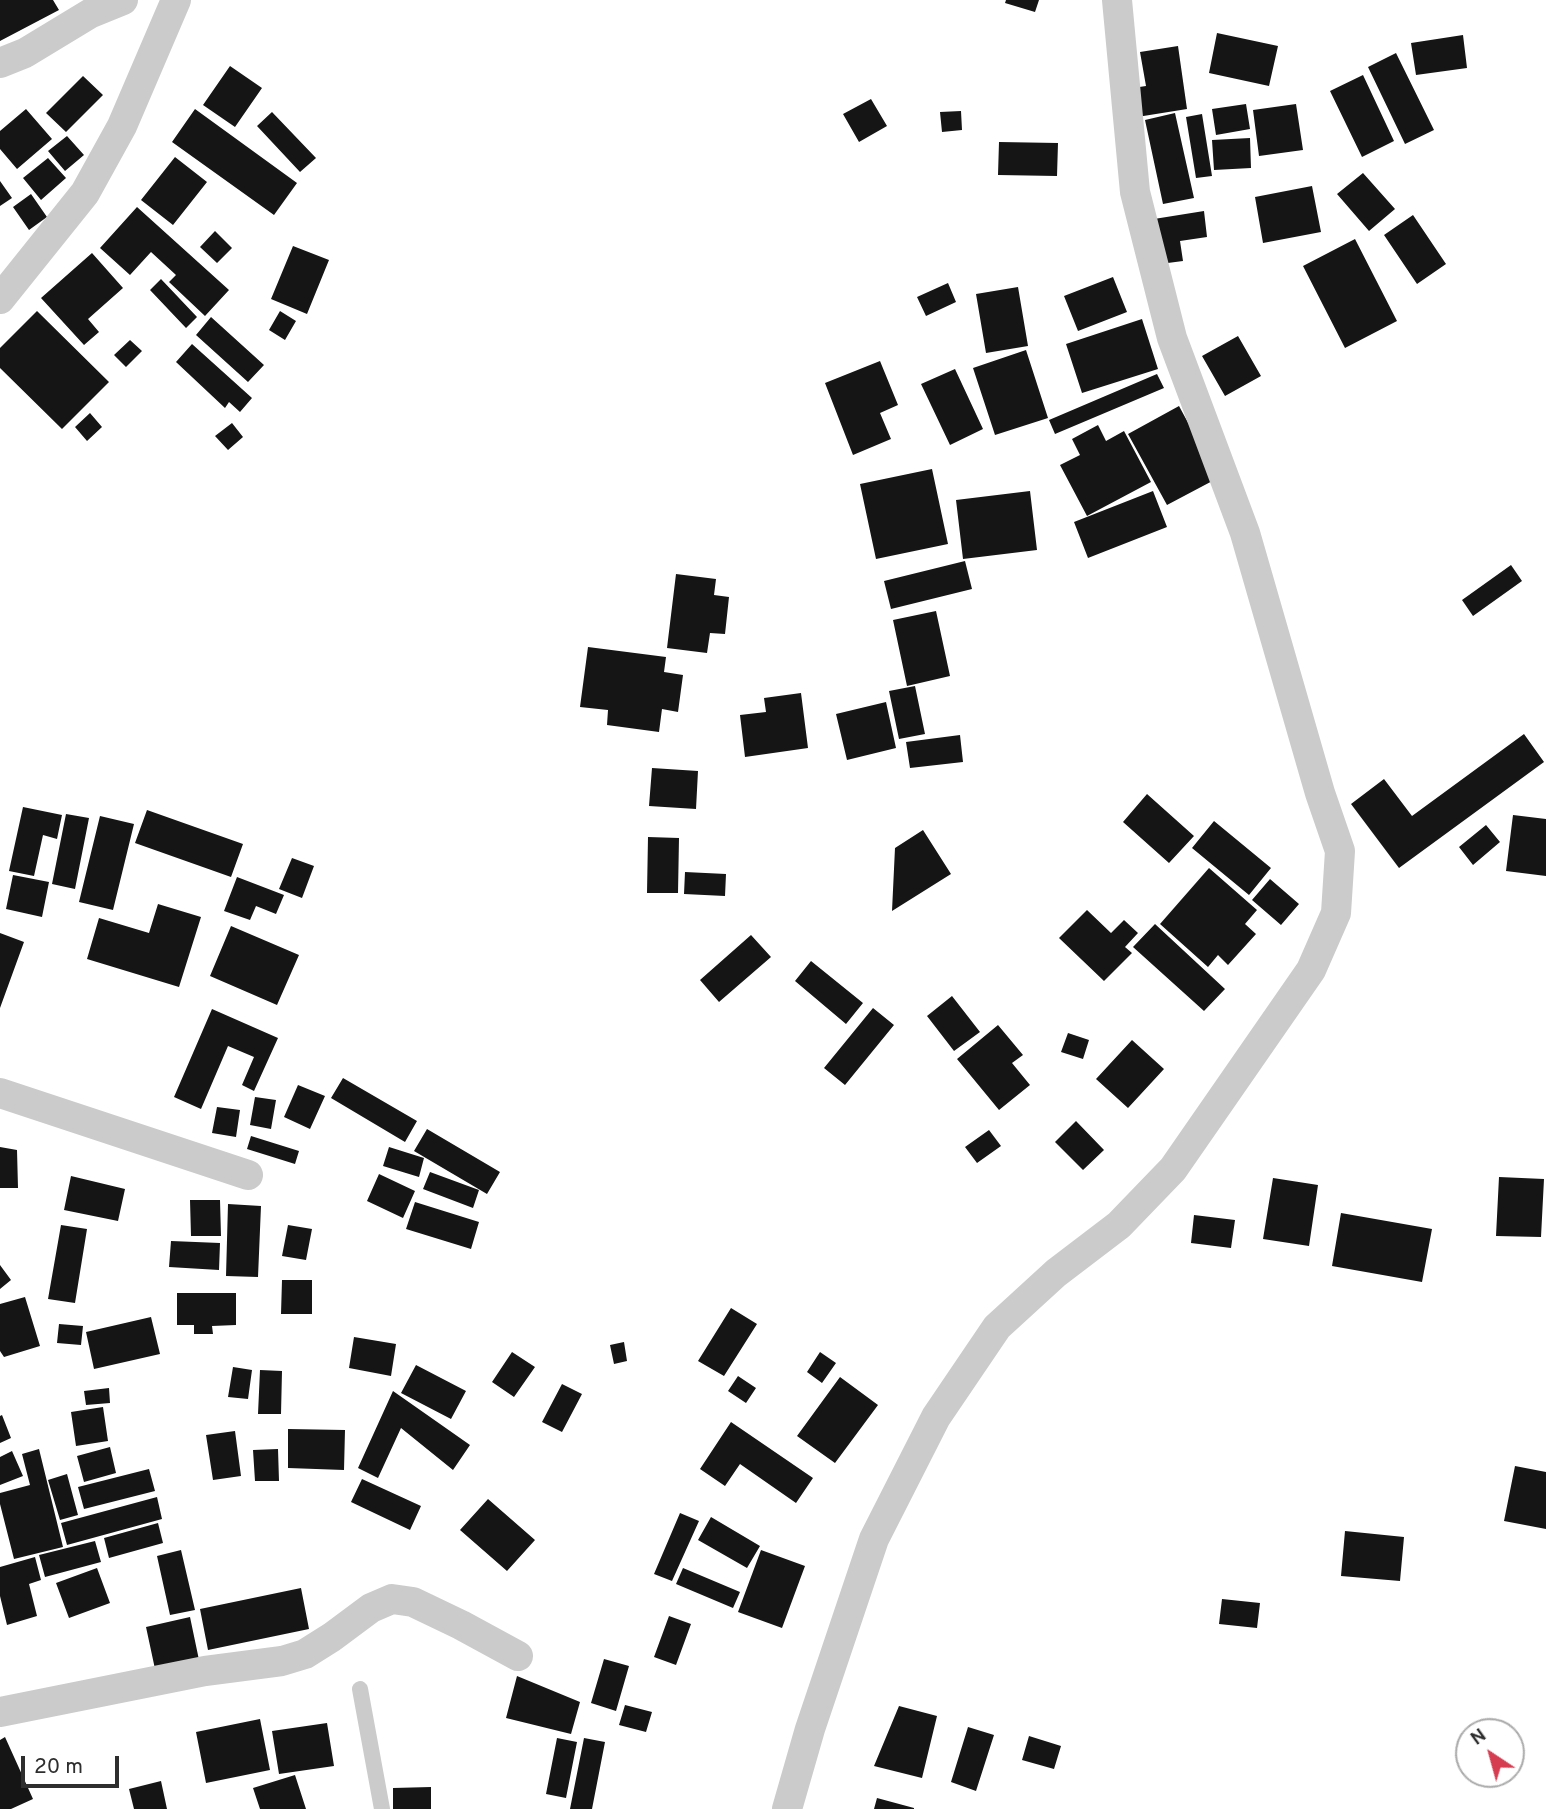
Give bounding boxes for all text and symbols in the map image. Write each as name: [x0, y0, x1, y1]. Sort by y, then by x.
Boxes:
north arrow: [1455, 1718, 1525, 1788]
text: N: [1466, 1724, 1491, 1751]
scale bar: [24, 1742, 122, 1786]
text: 20 m: [34, 1754, 83, 1781]

